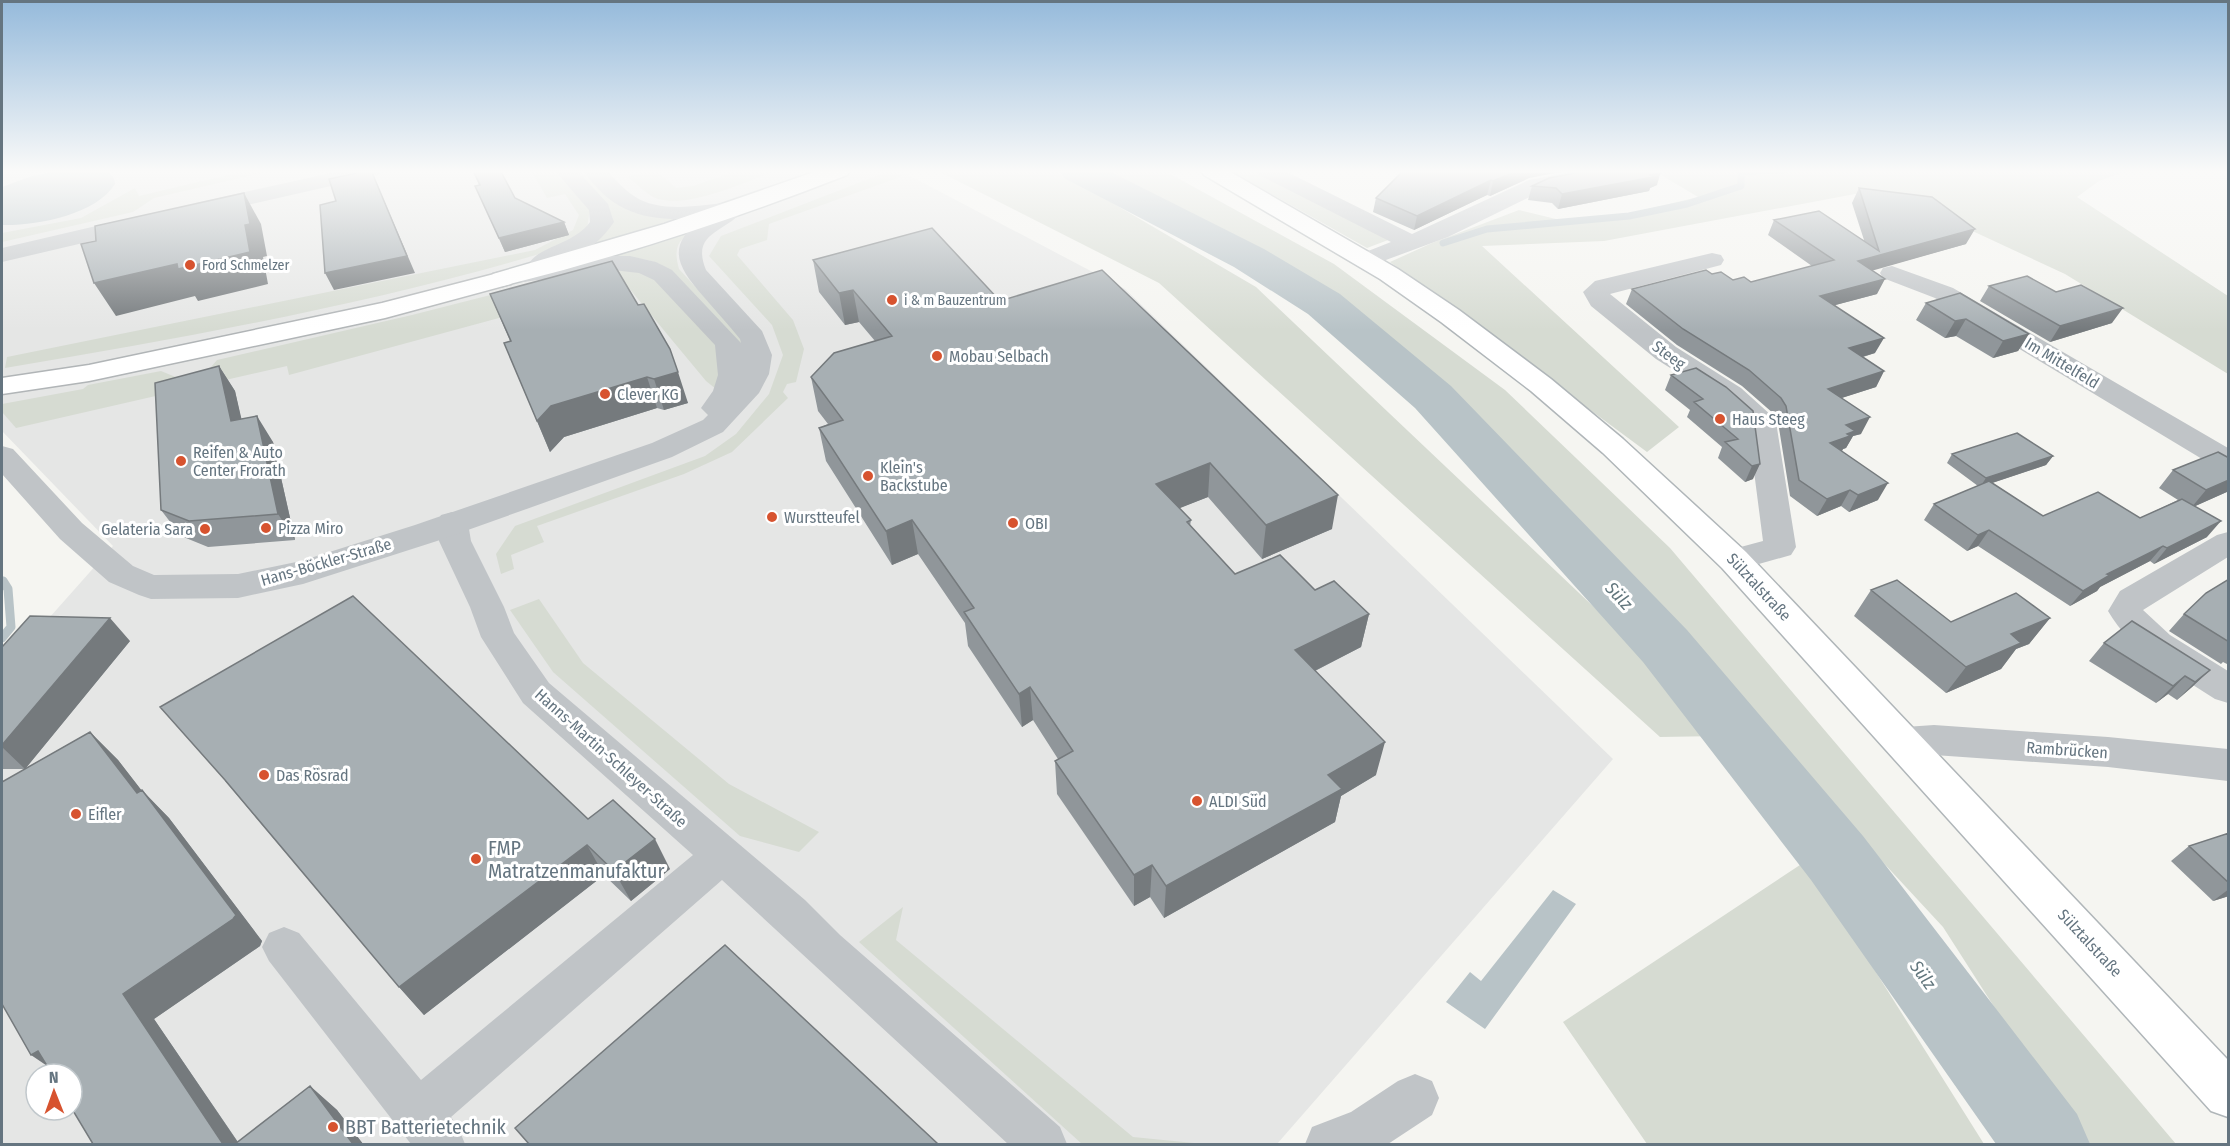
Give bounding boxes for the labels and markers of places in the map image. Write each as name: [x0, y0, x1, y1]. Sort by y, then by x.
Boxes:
place label: Ford Schmelzer: [202, 257, 289, 274]
marker: Ford Schmelzer: [183, 258, 197, 272]
place label: i & m Bauzentrum: [904, 292, 1007, 309]
marker: i & m Bauzentrum: [885, 293, 899, 307]
place label: Mobau Selbach: [949, 347, 1049, 366]
marker: Mobau Selbach: [930, 349, 944, 363]
place label: Clever KG: [617, 385, 679, 404]
marker: Clever KG: [598, 387, 612, 401]
place label: Haus Steeg: [1732, 410, 1805, 429]
marker: Haus Steeg: [1713, 412, 1727, 426]
place label: Reifen & Auto Center Frorath: [193, 443, 286, 480]
marker: Reifen & Auto Center Frorath: [174, 454, 188, 468]
place label: Klein's Backstube: [880, 458, 948, 495]
marker: Klein's Backstube: [861, 469, 875, 483]
place label: Wurstteufel: [784, 508, 860, 527]
marker: Wurstteufel: [765, 510, 779, 524]
place label: OBI: [1025, 514, 1048, 533]
marker: OBI: [1006, 516, 1020, 530]
place label: Pizza Miro: [278, 519, 343, 538]
place label: Gelateria Sara: [101, 520, 193, 539]
marker: Pizza Miro: [259, 521, 273, 535]
marker: Gelateria Sara: [198, 522, 212, 536]
place label: Das Rösrad: [276, 766, 349, 785]
marker: Das Rösrad: [257, 768, 271, 782]
place label: ALDI Süd: [1209, 792, 1267, 811]
marker: ALDI Süd: [1190, 794, 1204, 808]
place label: Eifler: [88, 805, 122, 824]
marker: Eifler: [69, 807, 83, 821]
place label: FMP Matratzenmanufaktur: [488, 836, 664, 883]
marker: FMP Matratzenmanufaktur: [469, 852, 483, 866]
place label: BBT Batterietechnik: [345, 1115, 507, 1139]
marker: BBT Batterietechnik: [326, 1120, 340, 1134]

